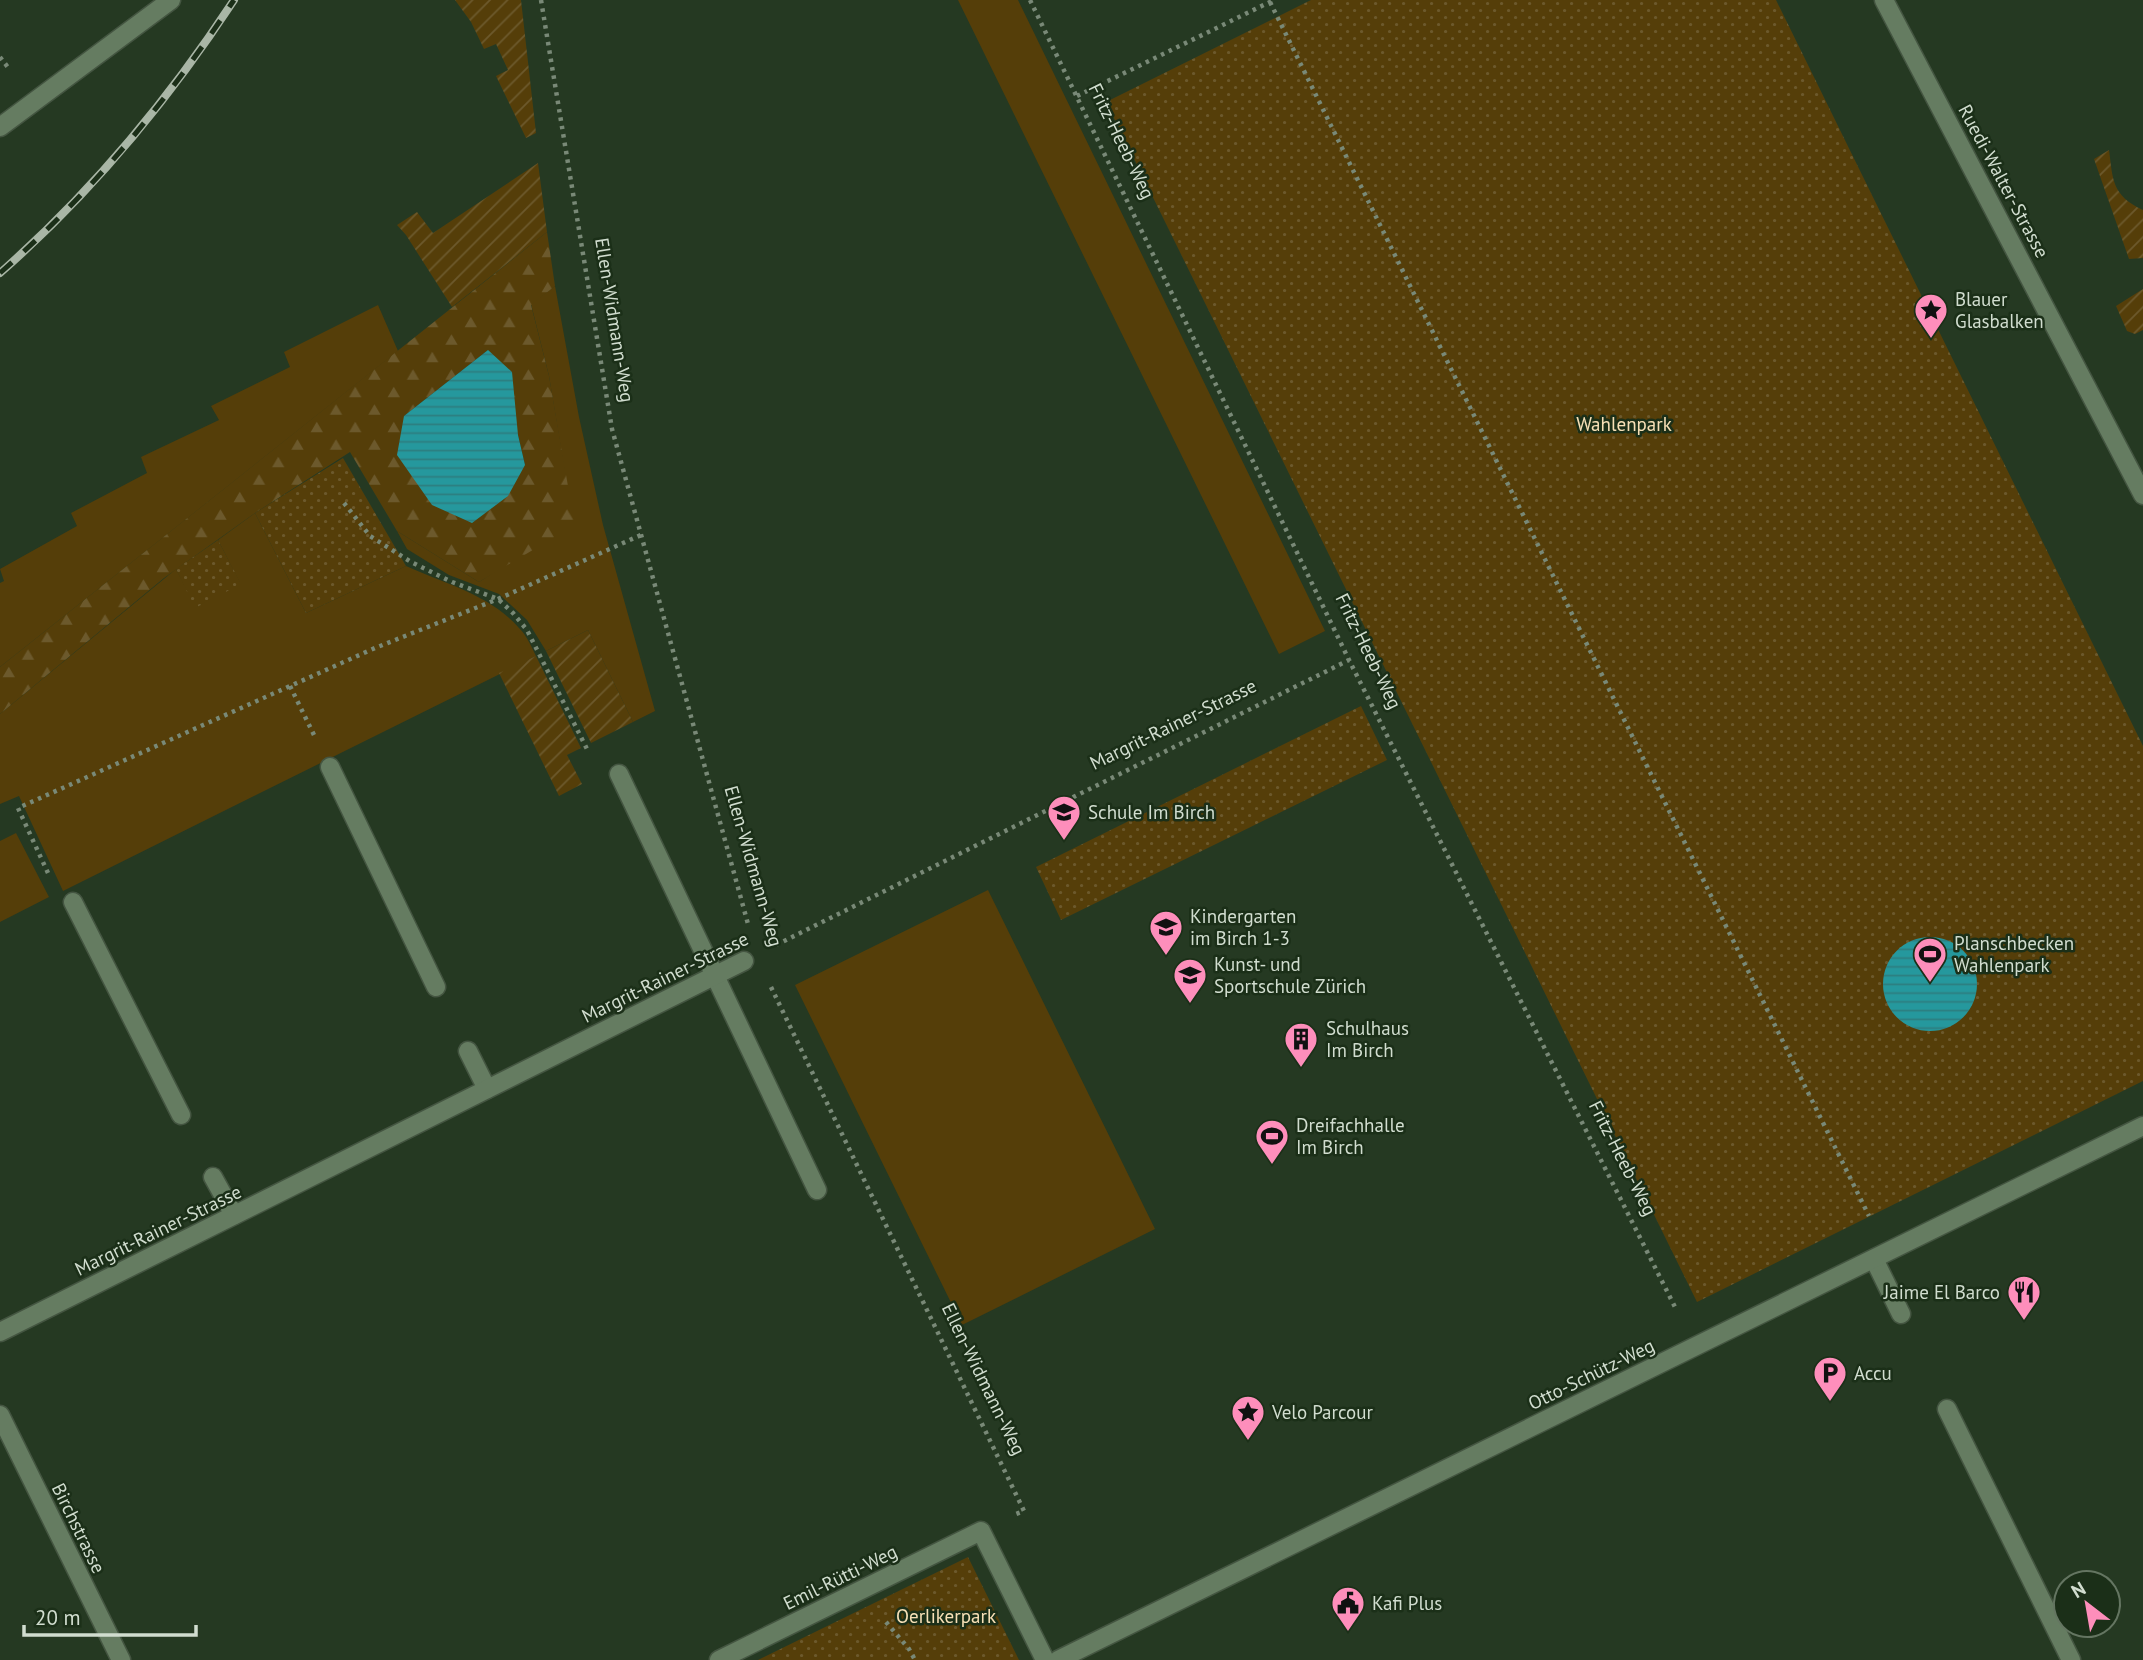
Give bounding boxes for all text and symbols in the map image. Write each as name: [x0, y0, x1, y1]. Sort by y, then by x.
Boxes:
street label: Fritz-Heeb-Weg: [1084, 79, 1160, 203]
street label: Ruedi-Walter-Strasse: [1953, 100, 2055, 262]
street label: Ellen-Widmann-Weg: [590, 236, 640, 404]
place label: Blauer Glasbalken: [1955, 287, 2044, 333]
place icon: Blauer Glasbalken: [1912, 291, 1950, 340]
park label: Wahlenpark: [1576, 412, 1672, 436]
street label: Fritz-Heeb-Weg: [1331, 589, 1407, 713]
street label: Margrit-Rainer-Strasse: [1086, 673, 1260, 775]
street label: Ellen-Widmann-Weg: [720, 783, 788, 949]
school or university icon: Schule Im Birch: [1045, 793, 1083, 842]
place label: Schule Im Birch: [1088, 800, 1215, 824]
place label: Kindergarten im Birch 1-3: [1190, 904, 1296, 950]
school or university icon: Kindergarten im Birch 1-3: [1147, 908, 1185, 957]
street label: Margrit-Rainer-Strasse: [578, 926, 752, 1028]
place label: Planschbecken Wahlenpark: [1954, 931, 2074, 977]
sports icon: Planschbecken Wahlenpark: [1911, 935, 1949, 984]
place label: Kunst- und Sportschule Zürich: [1214, 952, 1366, 998]
school or university icon: Kunst- und Sportschule Zürich: [1171, 956, 1209, 1005]
place label: Schulhaus Im Birch: [1326, 1016, 1409, 1062]
building icon: Schulhaus Im Birch: [1282, 1020, 1320, 1069]
street label: Fritz-Heeb-Weg: [1584, 1096, 1662, 1220]
place label: Dreifachhalle Im Birch: [1296, 1113, 1405, 1159]
sports icon: Dreifachhalle Im Birch: [1253, 1117, 1291, 1166]
street label: Margrit-Rainer-Strasse: [71, 1179, 245, 1281]
restaurant icon: Jaime El Barco: [2005, 1273, 2043, 1322]
place label: Jaime El Barco: [1883, 1280, 2000, 1304]
street label: Ellen-Widmann-Weg: [937, 1299, 1031, 1459]
street label: Otto-Schütz-Weg: [1524, 1333, 1658, 1415]
parking icon: Accu: [1811, 1354, 1849, 1403]
place label: Accu: [1854, 1361, 1892, 1385]
place icon: Velo Parcour: [1229, 1393, 1267, 1442]
place label: Velo Parcour: [1271, 1400, 1374, 1424]
street label: Birchstrasse: [47, 1479, 111, 1577]
street label: Emil-Rütti-Weg: [779, 1539, 901, 1615]
north arrow: [2052, 1569, 2122, 1639]
text: N: [2067, 1576, 2090, 1603]
public building icon: Kafi Plus: [1329, 1584, 1367, 1633]
place label: Kafi Plus: [1372, 1591, 1442, 1615]
scale bar: [24, 1594, 196, 1638]
text: 20 m: [35, 1604, 81, 1631]
park label: Oerlikerpark: [896, 1604, 996, 1628]

